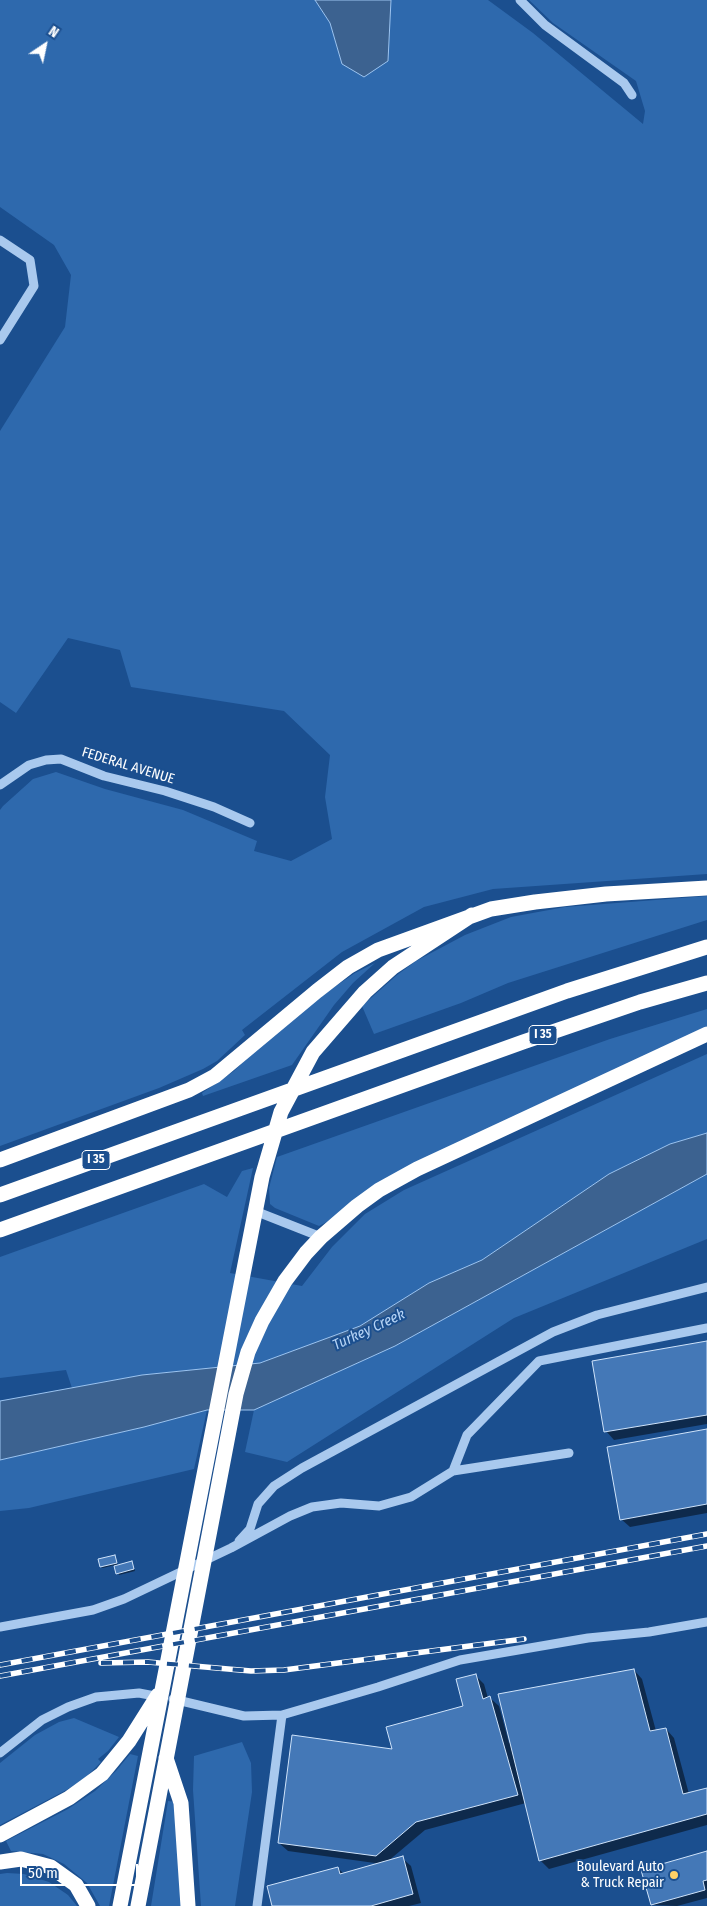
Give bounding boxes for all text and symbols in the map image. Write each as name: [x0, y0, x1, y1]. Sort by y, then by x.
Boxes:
north arrow: [20, 20, 70, 70]
text: N: [45, 23, 62, 42]
street label: FEDERAL AVENUE: [80, 744, 176, 788]
road number: I 35: [529, 1026, 557, 1044]
road number: I 35: [82, 1150, 110, 1170]
water label: Turkey Creek: [330, 1305, 408, 1355]
scale bar: [22, 1854, 140, 1886]
place label: Boulevard Auto & Truck Repair: [577, 1859, 664, 1891]
text: 50 m: [28, 1864, 58, 1882]
marker: Boulevard Auto & Truck Repair: [668, 1869, 680, 1881]

